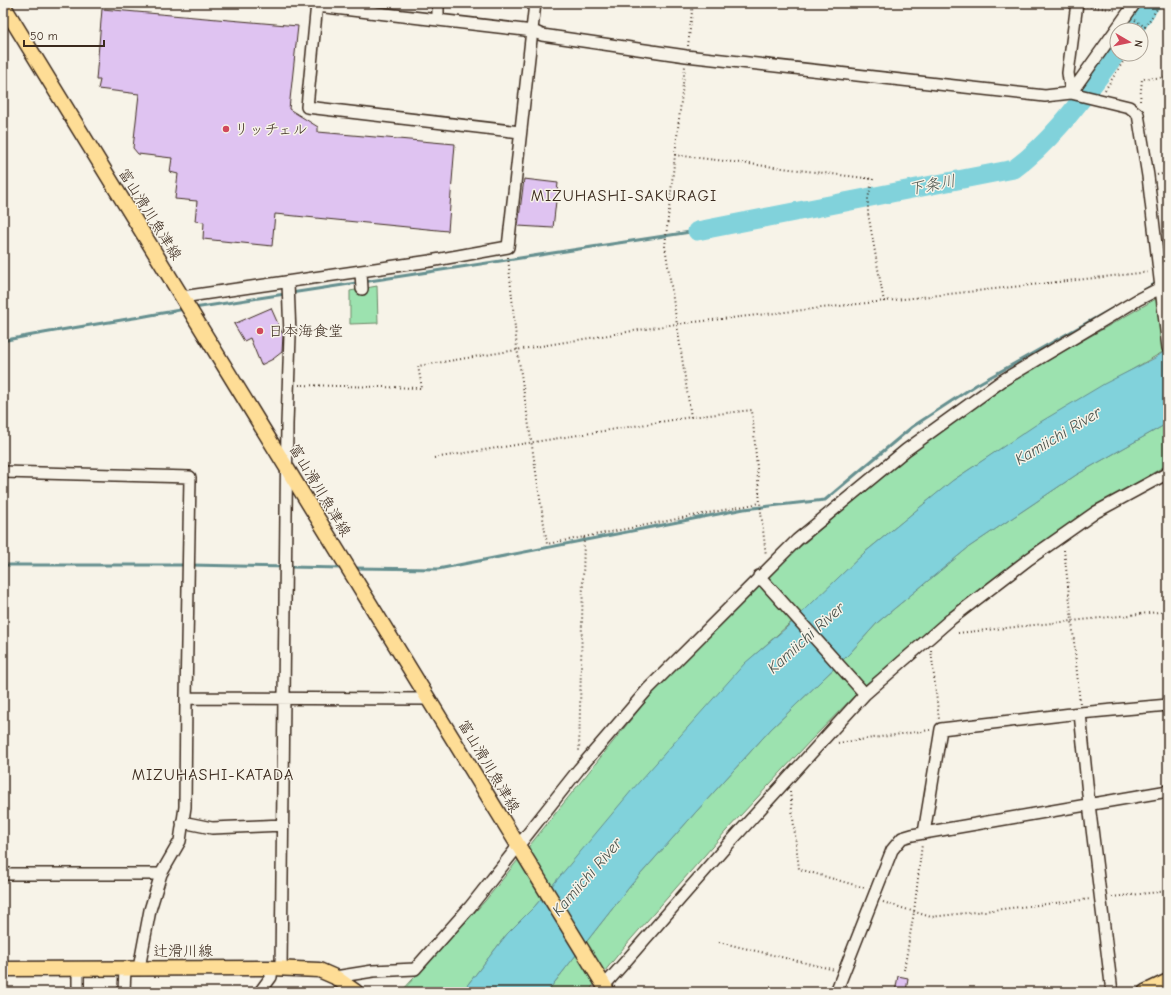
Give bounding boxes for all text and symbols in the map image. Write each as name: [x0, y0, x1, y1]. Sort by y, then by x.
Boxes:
scale bar: [24, 22, 104, 48]
north arrow: [1109, 22, 1149, 62]
text: 50 m: [30, 29, 58, 43]
text: N: [1131, 39, 1145, 48]
place label: リッチェル: [234, 120, 308, 138]
marker: リッチェル: [221, 124, 231, 134]
street label: 富山滑川魚津線: [115, 165, 185, 263]
water label: 下条川: [907, 172, 957, 198]
district label: MIZUHASHI-SAKURAGI: [531, 187, 717, 205]
place label: 日本海食堂: [268, 322, 343, 340]
marker: 日本海食堂: [255, 326, 265, 336]
water label: Kamiichi River: [1012, 403, 1105, 469]
street label: 富山滑川魚津線: [285, 440, 355, 540]
water label: Kamiichi River: [764, 598, 849, 677]
street label: 富山滑川魚津線: [454, 716, 524, 816]
district label: MIZUHASHI-KATADA: [132, 766, 294, 784]
water label: Kamiichi River: [548, 834, 626, 920]
street label: 辻滑川線: [153, 942, 213, 960]

